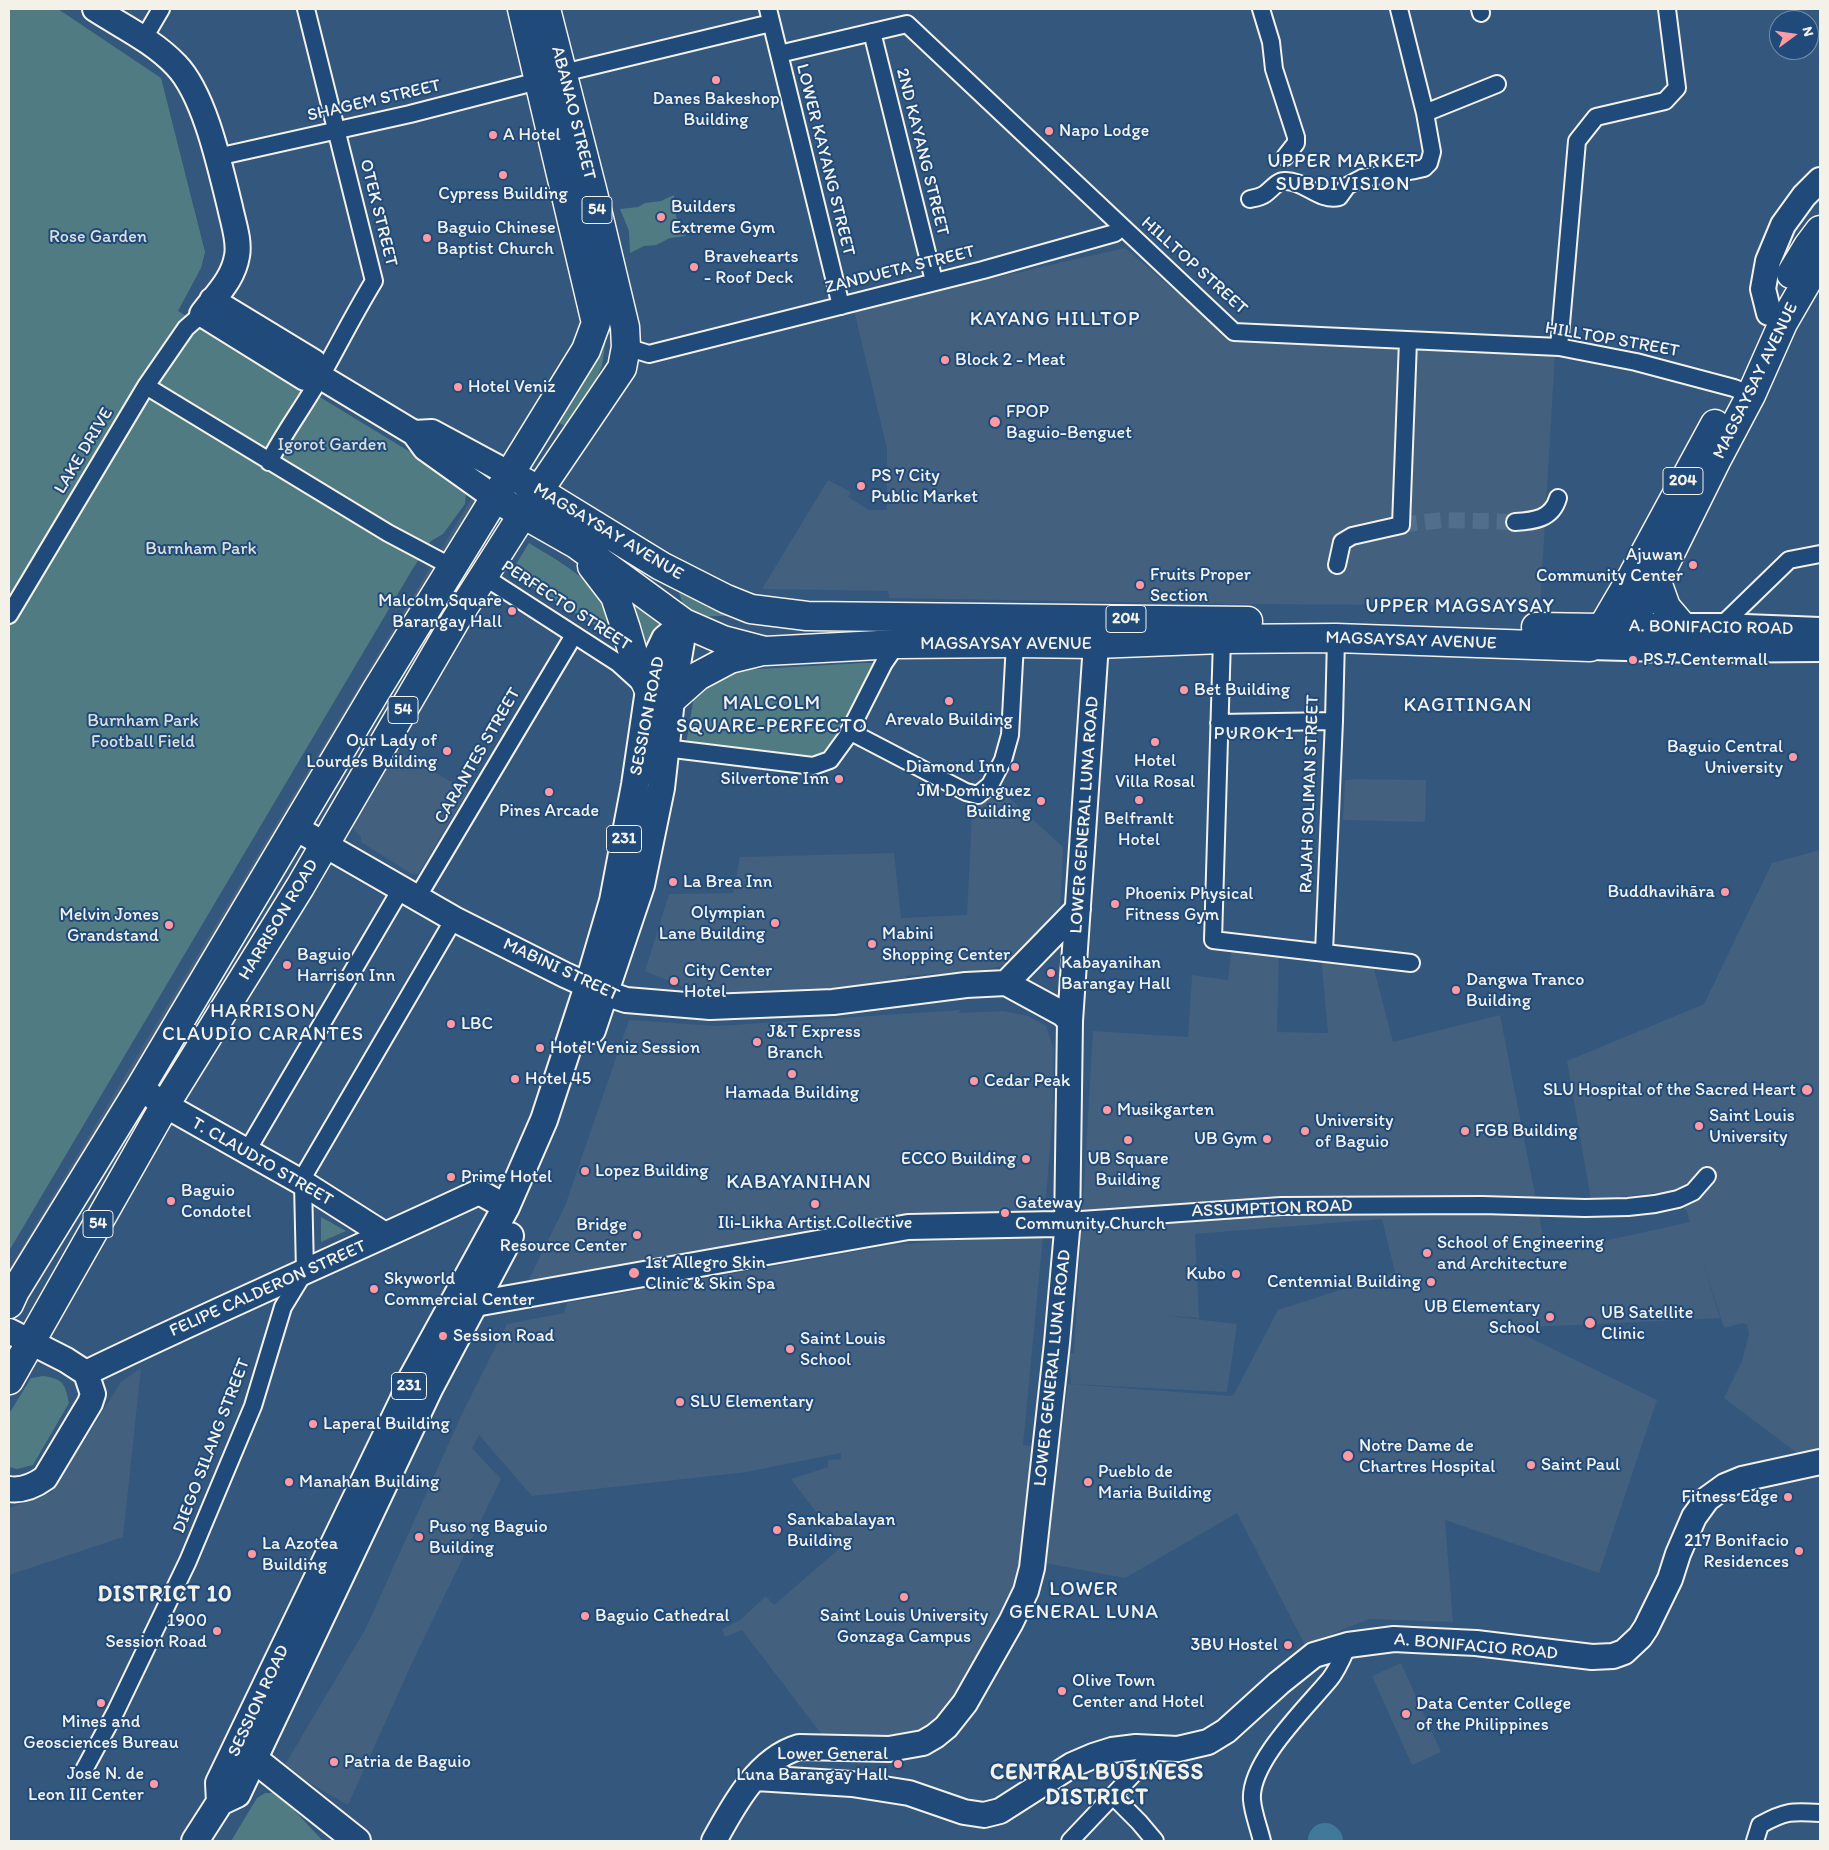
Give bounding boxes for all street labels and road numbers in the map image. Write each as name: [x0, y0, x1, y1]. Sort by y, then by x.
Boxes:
street label: ABANAO STREET: [546, 44, 600, 182]
street label: LOWER KAYANG STREET: [791, 62, 859, 258]
street label: 2ND KAYANG STREET: [891, 66, 953, 238]
street label: SHAGEM STREET: [305, 75, 443, 127]
street label: OTEK STREET: [354, 157, 402, 269]
road number: 54: [582, 196, 612, 224]
street label: HILLTOP STREET: [1136, 212, 1252, 320]
street label: ZANDUETA STREET: [823, 241, 977, 299]
street label: MAGSAYSAY AVENUE: [1709, 299, 1803, 463]
street label: HILLTOP STREET: [1543, 318, 1681, 362]
street label: LAKE DRIVE: [50, 404, 118, 498]
road number: 204: [1663, 468, 1703, 494]
street label: MAGSAYSAY AVENUE: [529, 479, 687, 585]
street label: PERFECTO STREET: [497, 556, 635, 656]
road number: 204: [1106, 606, 1146, 632]
street label: A. BONIFACIO ROAD: [1629, 616, 1793, 640]
street label: MAGSAYSAY AVENUE: [1325, 627, 1497, 655]
street label: MAGSAYSAY AVENUE: [920, 633, 1092, 655]
street label: SESSION ROAD: [626, 655, 670, 777]
street label: CARANTES STREET: [430, 684, 526, 828]
street label: RAJAH SOLIMAN STREET: [1296, 694, 1324, 894]
road number: 54: [388, 696, 418, 724]
street label: LOWER GENERAL LUNA ROAD: [1066, 696, 1104, 934]
road number: 231: [606, 826, 642, 852]
street label: HARRISON ROAD: [234, 856, 324, 984]
street label: MABINI STREET: [499, 934, 623, 1006]
street label: T. CLAUDIO STREET: [187, 1113, 337, 1211]
street label: ASSUMPTION ROAD: [1191, 1195, 1353, 1223]
road number: 54: [83, 1210, 113, 1238]
street label: FELIPE CALDERON STREET: [166, 1236, 370, 1342]
street label: LOWER GENERAL LUNA ROAD: [1030, 1249, 1076, 1487]
street label: DIEGO SILANG STREET: [169, 1355, 255, 1537]
road number: 231: [392, 1372, 426, 1400]
street label: A. BONIFACIO ROAD: [1393, 1629, 1559, 1665]
street label: SESSION ROAD: [224, 1642, 294, 1760]

